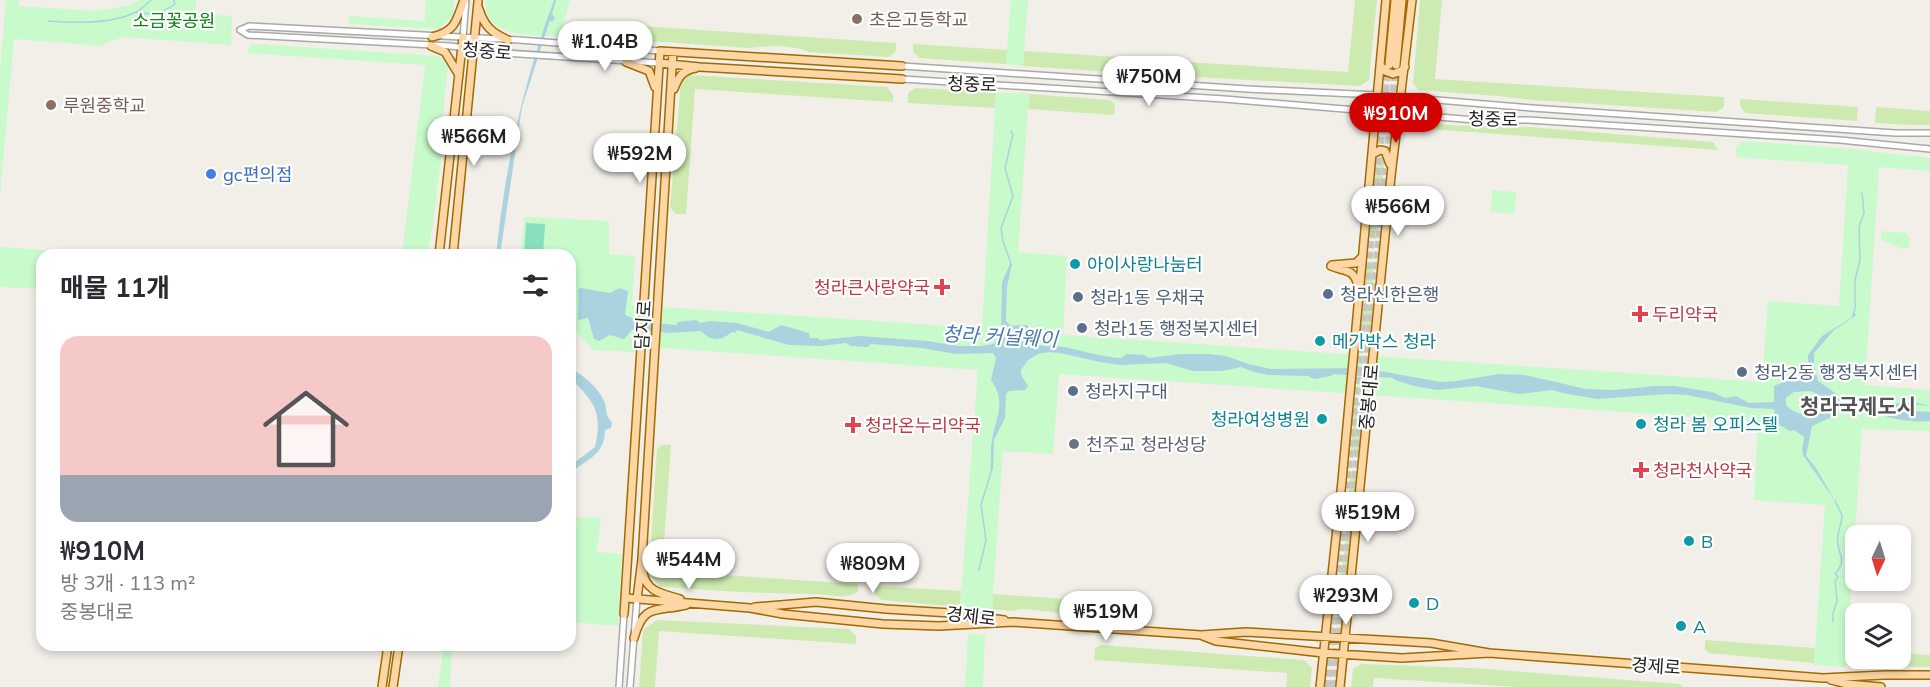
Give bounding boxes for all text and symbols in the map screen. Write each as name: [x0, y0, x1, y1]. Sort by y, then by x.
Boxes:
place label: 초은고등학교: [869, 8, 968, 31]
park label: 소금꽃공원: [133, 9, 215, 32]
marker: 초은고등학교: [850, 12, 864, 26]
pin: ₩1.04B: [556, 21, 654, 72]
text: ₩1.04B: [572, 28, 638, 53]
street label: 청중로: [461, 37, 513, 65]
pin: ₩750M: [1107, 56, 1191, 107]
text: ₩750M: [1116, 63, 1182, 88]
street label: 청중로: [947, 72, 997, 96]
pin: ₩910M: [1354, 93, 1438, 144]
place label: 루원중학교: [63, 94, 146, 117]
marker: 루원중학교: [44, 98, 58, 112]
text: ₩910M: [1363, 100, 1429, 125]
street label: 청중로: [1468, 107, 1518, 131]
pin: ₩566M: [432, 116, 516, 167]
text: ₩566M: [441, 123, 507, 148]
pin: ₩592M: [598, 133, 682, 184]
text: ₩592M: [607, 140, 673, 165]
place label: gc편의점: [223, 163, 292, 186]
marker: gc편의점: [204, 167, 218, 181]
pin: ₩566M: [1356, 186, 1440, 237]
text: ₩566M: [1365, 193, 1431, 218]
place label: 아이사랑나눔터: [1087, 253, 1203, 276]
marker: 아이사랑나눔터: [1068, 257, 1082, 271]
icon: filters: [519, 269, 552, 302]
text: 매물 11개: [60, 271, 170, 304]
place label: 청라큰사랑약국: [814, 276, 930, 299]
marker: 청라큰사랑약국: [935, 280, 949, 294]
place label: 청라신한은행: [1340, 283, 1439, 306]
place label: 청라1동 우채국: [1090, 286, 1205, 309]
marker: 청라신한은행: [1321, 287, 1335, 301]
marker: 청라1동 우채국: [1071, 290, 1085, 304]
street label: 담지로: [630, 299, 656, 351]
place label: 두리약국: [1652, 303, 1718, 326]
marker: 두리약국: [1633, 307, 1647, 321]
place label: 청라1동 행정복지센터: [1094, 317, 1259, 340]
water label: 청라 커널웨이: [942, 320, 1060, 352]
marker: 청라1동 행정복지센터: [1075, 321, 1089, 335]
place label: 메가박스 청라: [1332, 330, 1436, 353]
marker: 메가박스 청라: [1313, 334, 1327, 348]
place label: 청라2동 행정복지센터: [1754, 361, 1919, 384]
street label: 중봉대로: [1355, 363, 1383, 431]
marker: 청라2동 행정복지센터: [1735, 365, 1749, 379]
icon: home: [252, 375, 360, 483]
place label: 청라지구대: [1085, 380, 1168, 403]
marker: 청라지구대: [1066, 384, 1080, 398]
district label: 청라국제도시: [1800, 393, 1916, 419]
place label: 청라여성병원: [1211, 408, 1310, 431]
marker: 청라여성병원: [1315, 412, 1329, 426]
place label: 청라 봄 오피스텔: [1653, 413, 1778, 436]
place label: 청라온누리약국: [865, 414, 981, 437]
marker: 청라 봄 오피스텔: [1634, 417, 1648, 431]
marker: 청라온누리약국: [846, 418, 860, 432]
place label: 천주교 청라성당: [1086, 433, 1207, 456]
marker: 천주교 청라성당: [1067, 437, 1081, 451]
place label: 청라천사약국: [1653, 459, 1752, 482]
marker: 청라천사약국: [1634, 463, 1648, 477]
pin: ₩519M: [1326, 492, 1410, 543]
text: ₩519M: [1335, 499, 1401, 524]
north arrow: [1845, 525, 1911, 591]
map controls: [1845, 525, 1911, 669]
place label: B: [1701, 530, 1713, 553]
text: ₩910M: [60, 534, 145, 567]
marker: B: [1682, 534, 1696, 548]
pin: ₩544M: [647, 539, 731, 590]
pin: ₩809M: [831, 543, 915, 594]
text: ₩544M: [656, 546, 722, 571]
text: ₩809M: [840, 550, 906, 575]
text: 방 3개 · 113 m²: [60, 570, 195, 595]
pin: ₩293M: [1304, 575, 1388, 626]
text: ₩293M: [1313, 582, 1379, 607]
pin: ₩519M: [1064, 591, 1148, 642]
place label: D: [1426, 592, 1439, 615]
marker: D: [1407, 596, 1421, 610]
text: ₩519M: [1073, 598, 1139, 623]
text: 중봉대로: [60, 599, 134, 624]
street label: 경제로: [945, 602, 997, 630]
button: layers: [1845, 603, 1911, 669]
place label: A: [1693, 615, 1706, 638]
marker: A: [1674, 619, 1688, 633]
street label: 경제로: [1630, 653, 1682, 679]

